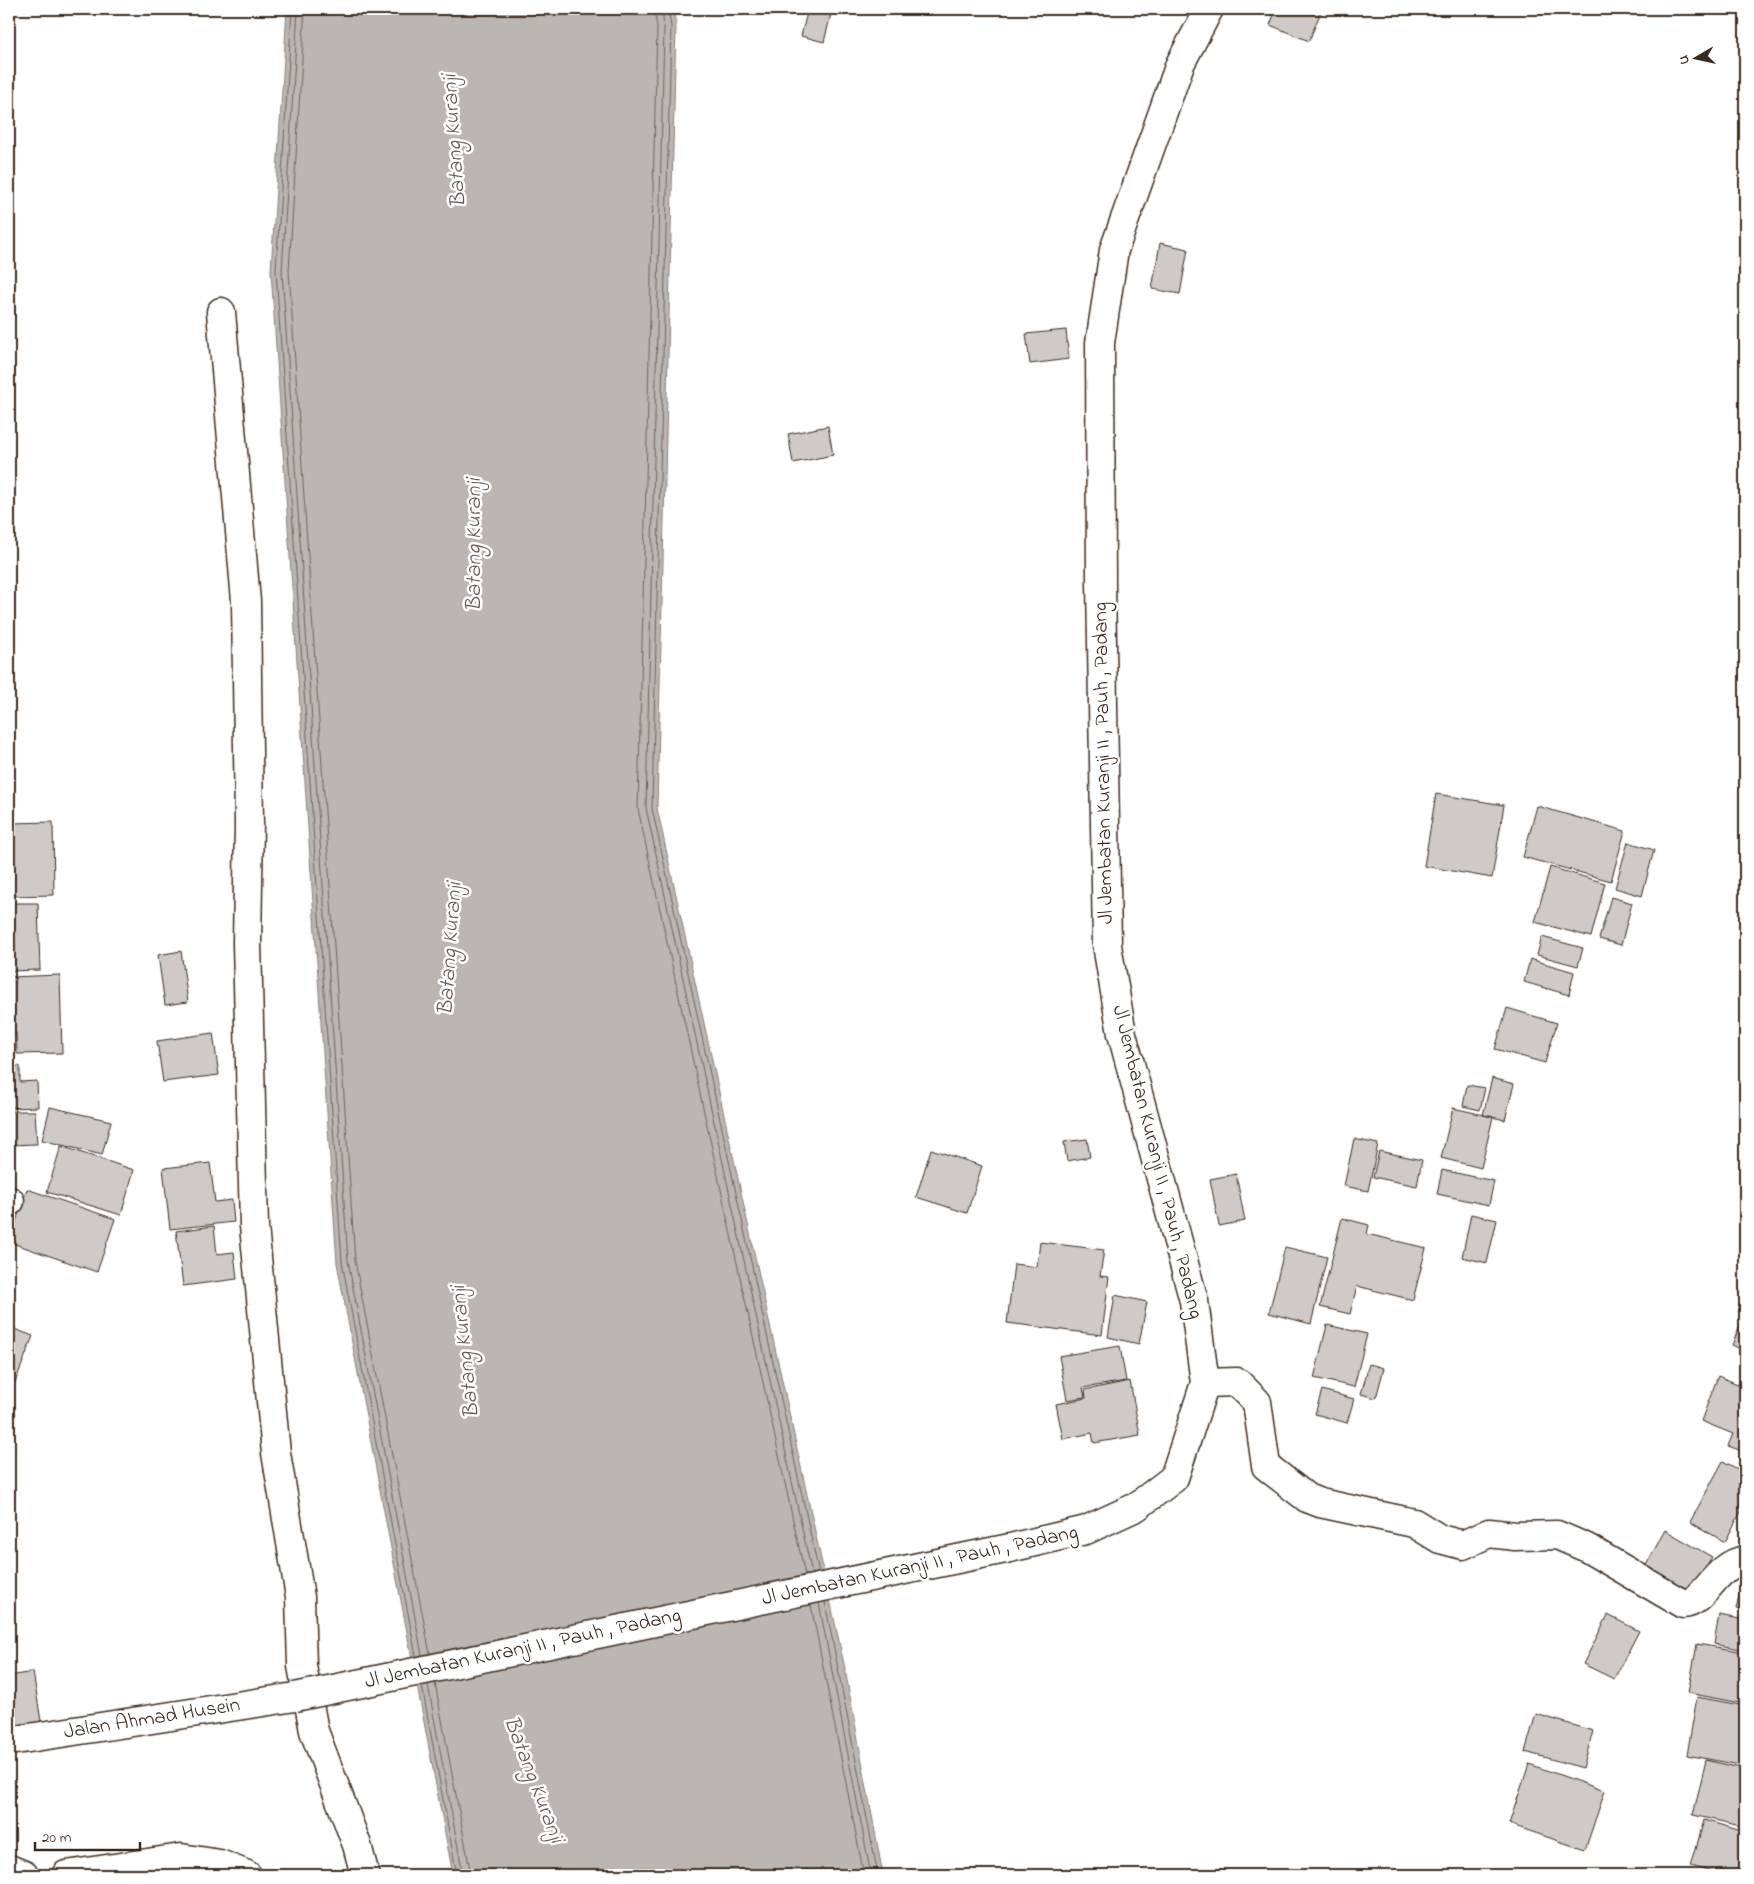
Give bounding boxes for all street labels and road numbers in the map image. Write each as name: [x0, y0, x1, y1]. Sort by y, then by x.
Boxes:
street label: Jl Jembatan Kuranji II , Pauh , Padang: [1086, 602, 1124, 924]
street label: Jl Jembatan Kuranji II , Pauh , Padang: [1102, 1002, 1211, 1323]
street label: Jl Jembatan Kuranji II , Pauh , Padang: [759, 1518, 1081, 1616]
street label: Jl Jembatan Kuranji II , Pauh , Padang: [362, 1601, 684, 1699]
street label: Jalan Ahmad Husein: [62, 1690, 242, 1748]

